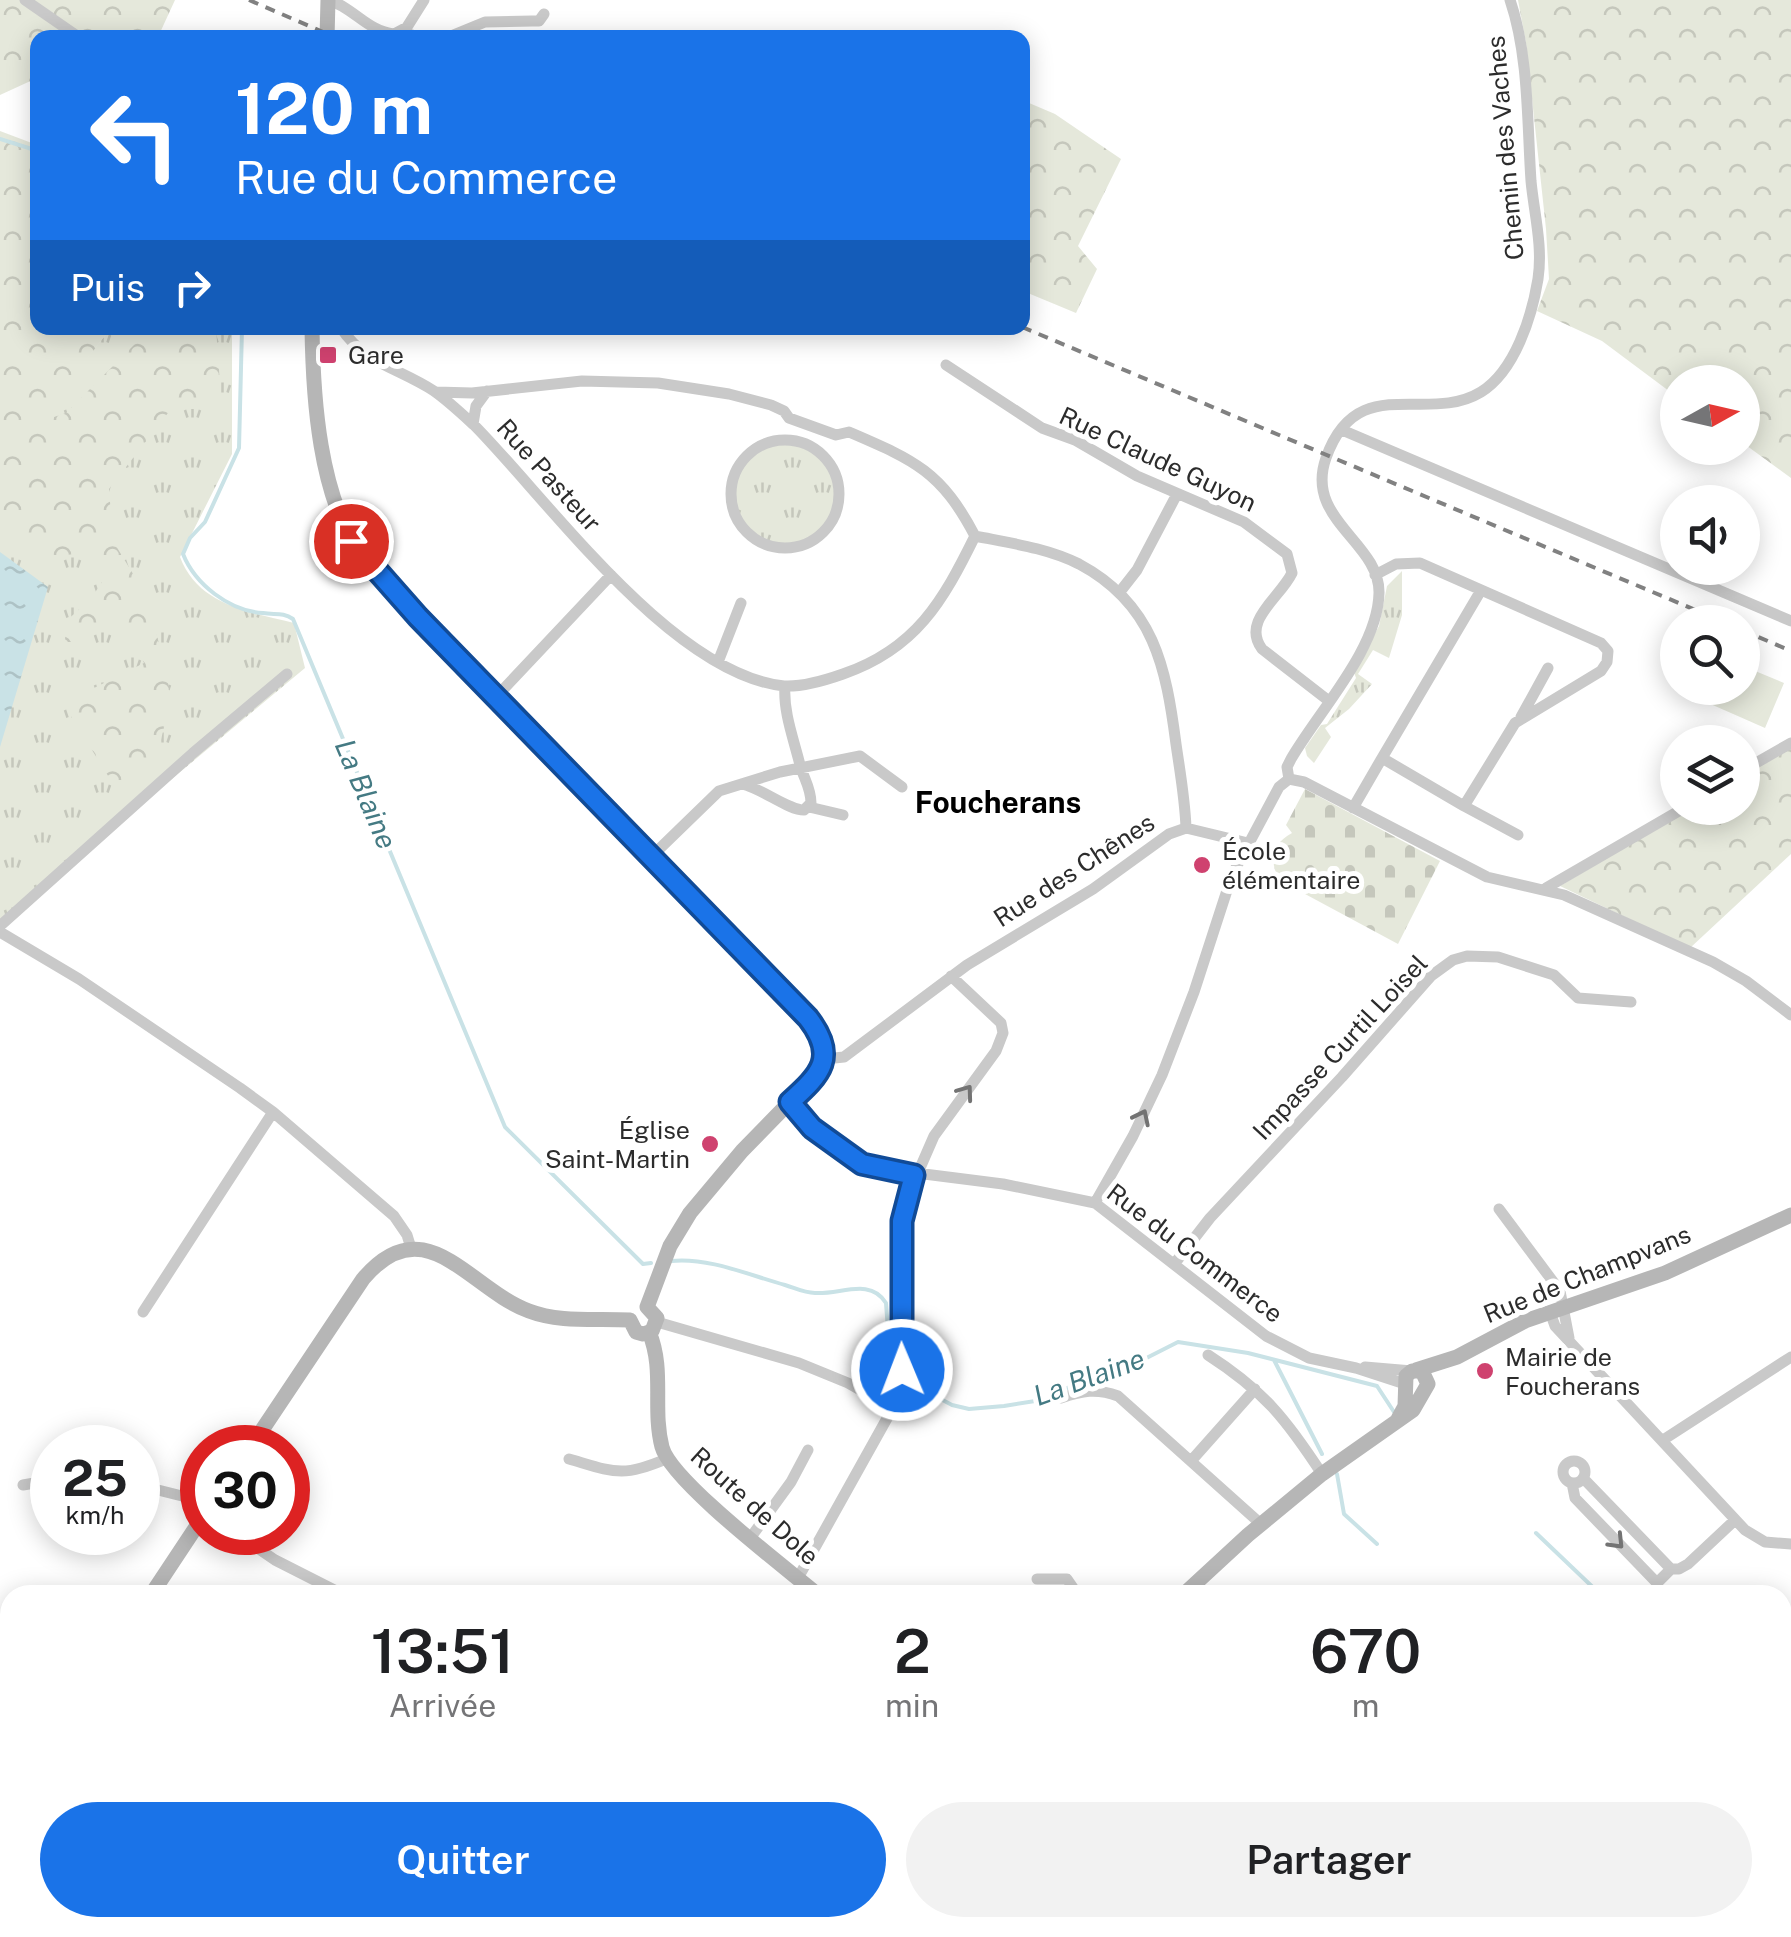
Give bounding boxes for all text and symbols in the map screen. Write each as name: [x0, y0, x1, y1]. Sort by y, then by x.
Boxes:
street label: Chemin des Vaches: [1480, 35, 1530, 261]
text: 120 m: [235, 67, 433, 150]
icon: left: [70, 70, 200, 200]
text: Rue du Commerce: [235, 151, 617, 204]
icon: right: [165, 260, 220, 315]
text: Puis: [70, 265, 145, 310]
place label: Gare: [348, 340, 404, 370]
marker: Gare: [317, 344, 339, 366]
north arrow: [1660, 365, 1760, 465]
map controls: [1660, 365, 1760, 825]
street label: Rue Claude Guyon: [1055, 400, 1261, 518]
street label: Rue Pasteur: [491, 413, 607, 537]
button: sound: [1660, 485, 1760, 585]
pin: [309, 499, 394, 584]
icon: arrive: [324, 514, 379, 569]
button: search: [1660, 605, 1760, 705]
button: layers: [1660, 725, 1760, 825]
water label: La Blaine: [329, 734, 404, 854]
district label: Foucherans: [915, 784, 1081, 820]
street label: Rue des Chênes: [988, 807, 1160, 933]
place label: École élémentaire: [1222, 836, 1361, 895]
marker: École élémentaire: [1191, 854, 1213, 876]
street label: Impasse Curtil Loisel: [1246, 948, 1434, 1146]
one-way arrow: [954, 1085, 972, 1103]
one-way arrow: [1130, 1110, 1149, 1128]
place label: Église Saint-Martin: [545, 1115, 690, 1174]
marker: Église Saint-Martin: [699, 1133, 721, 1155]
street label: Rue du Commerce: [1101, 1177, 1289, 1329]
street label: Rue de Champvans: [1479, 1219, 1695, 1329]
position arrow: [850, 1318, 954, 1422]
water label: La Blaine: [1029, 1341, 1149, 1412]
place label: Mairie de Foucherans: [1505, 1342, 1640, 1401]
marker: Mairie de Foucherans: [1474, 1360, 1496, 1382]
speed limit sign: 30: [180, 1425, 310, 1555]
street label: Route de Dole: [685, 1441, 825, 1571]
text: 25: [62, 1448, 128, 1507]
text: km/h: [66, 1500, 124, 1530]
one-way arrow: [1605, 1530, 1623, 1548]
text: 13:51: [371, 1616, 514, 1687]
text: 2: [894, 1616, 931, 1687]
text: 670: [1310, 1616, 1421, 1687]
text: Arrivée: [389, 1687, 496, 1724]
text: min: [885, 1687, 939, 1724]
text: m: [1352, 1687, 1379, 1724]
button: Quitter: [40, 1802, 886, 1917]
button: Partager: [906, 1802, 1752, 1917]

